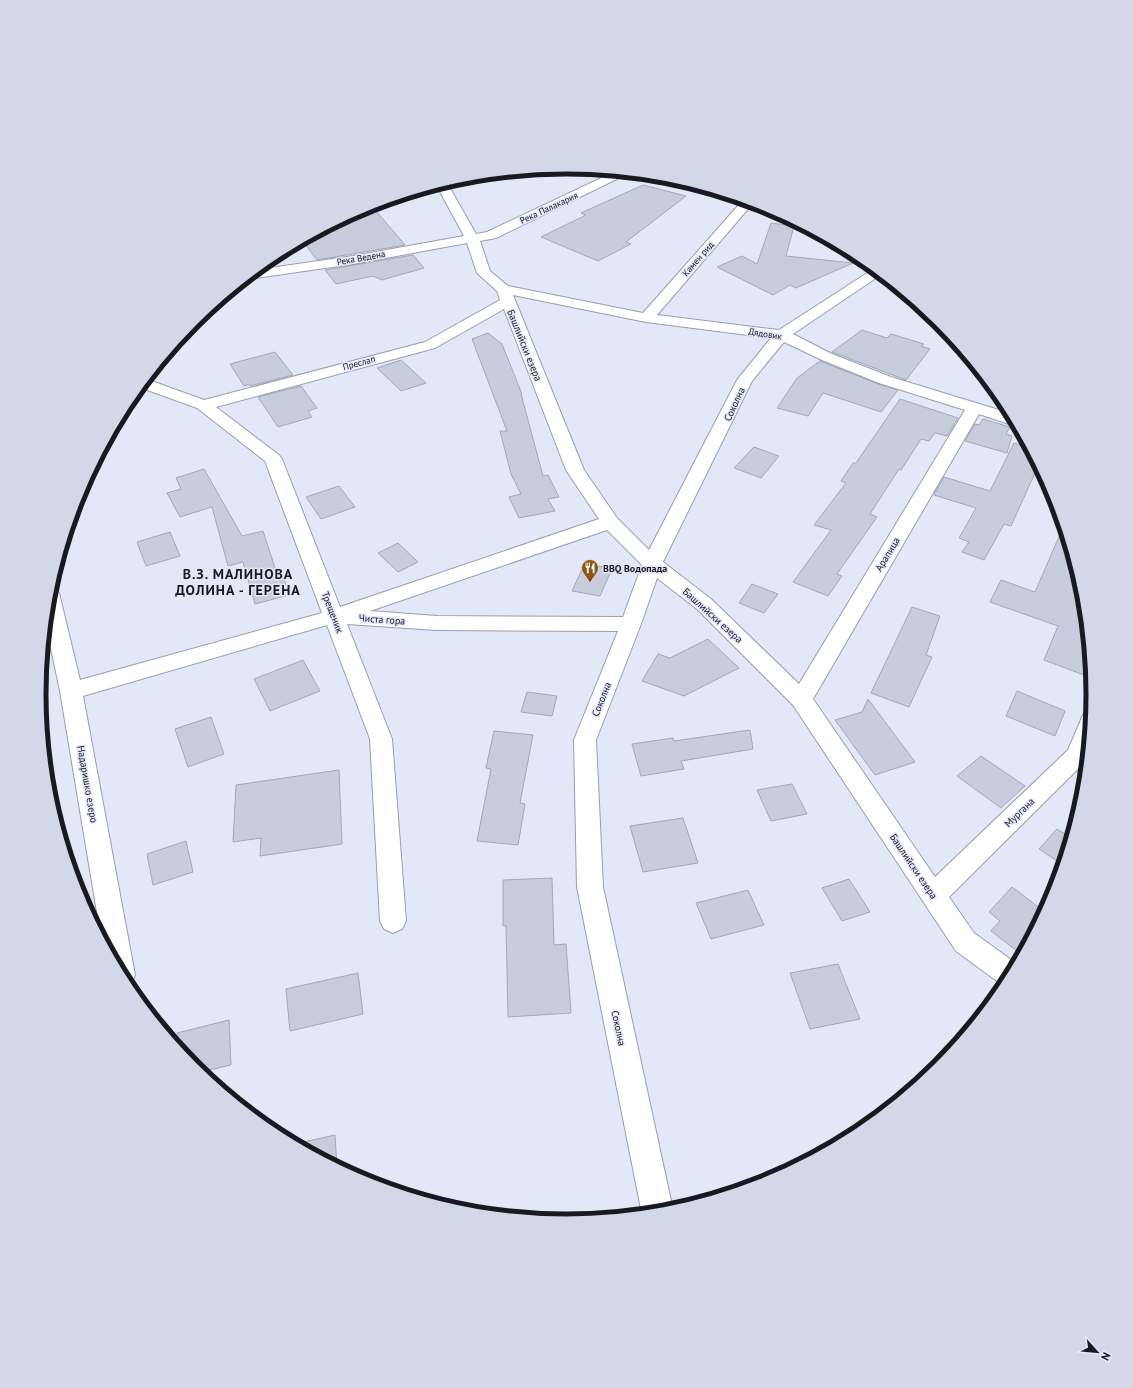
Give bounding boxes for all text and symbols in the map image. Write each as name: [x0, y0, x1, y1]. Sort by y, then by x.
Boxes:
street label: Река Палакария: [518, 189, 580, 226]
street label: Камен рид: [680, 239, 716, 278]
street label: Река Ведена: [336, 248, 386, 267]
street label: Башлийски езера: [504, 307, 545, 383]
street label: Дядовик: [748, 325, 783, 342]
street label: Преслап: [341, 353, 376, 372]
street label: Соколна: [721, 385, 748, 423]
street label: Арапица: [872, 535, 903, 574]
restaurant icon: BBQ Водопада: [580, 558, 600, 583]
place label: BBQ Водопада: [603, 562, 667, 575]
district label: В.З. МАЛИНОВА ДОЛИНА - ГЕРЕНА: [175, 565, 301, 599]
street label: Башлийски езера: [680, 585, 745, 646]
street label: Трещеник: [319, 590, 346, 635]
street label: Чиста гора: [358, 611, 406, 628]
street label: Соколна: [589, 680, 614, 718]
street label: Надаришко езеро: [74, 744, 101, 824]
street label: Мургана: [1002, 795, 1037, 830]
street label: Башлийски езера: [887, 831, 940, 902]
street label: Соколна: [608, 1009, 629, 1047]
north arrow: [1077, 1332, 1117, 1372]
text: N: [1098, 1350, 1114, 1363]

